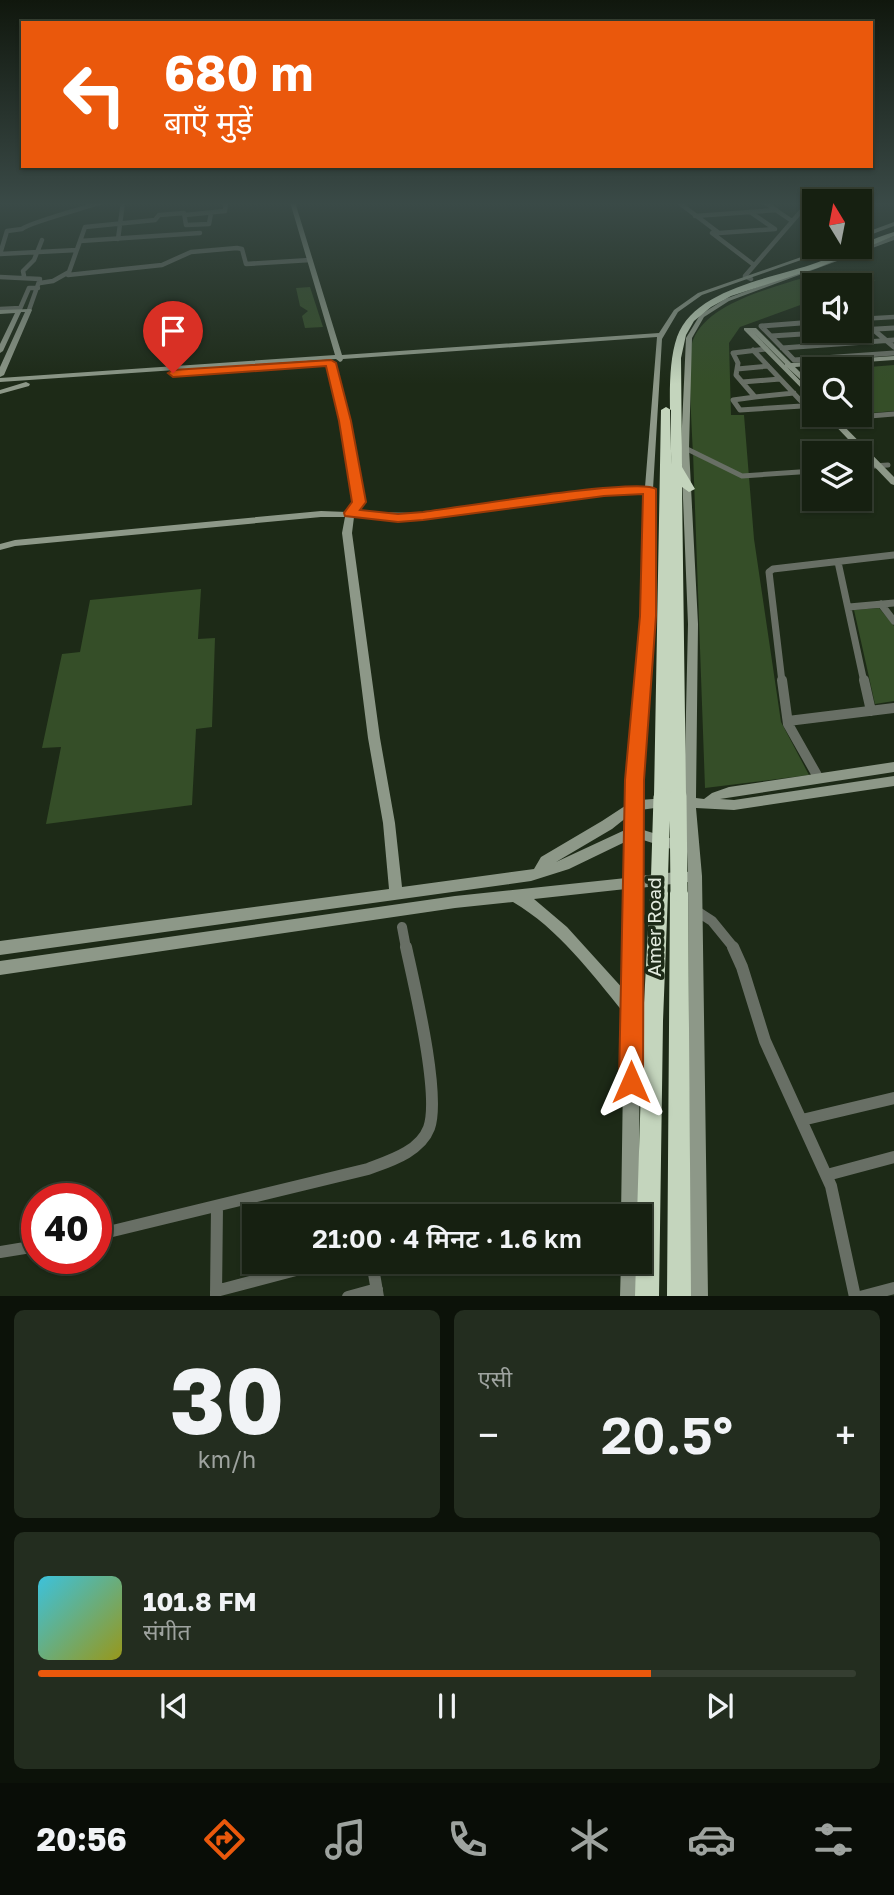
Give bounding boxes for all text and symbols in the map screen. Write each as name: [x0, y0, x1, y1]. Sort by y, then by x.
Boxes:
text: 680 m: [164, 43, 313, 102]
icon: left: [49, 49, 140, 140]
text: बाएँ मुड़ें: [164, 103, 253, 141]
north arrow: [802, 189, 872, 259]
map controls: [802, 189, 872, 511]
button: sound: [802, 273, 872, 343]
pin: [143, 301, 203, 373]
icon: arrive: [154, 312, 192, 350]
button: search: [802, 357, 872, 427]
button: layers: [802, 441, 872, 511]
street label: Amer Road: [642, 877, 665, 977]
position arrow: [594, 1045, 668, 1119]
speed limit sign: 40: [21, 1183, 112, 1274]
text: 21:00 · 4 मिनट · 1.6 km: [312, 1223, 582, 1254]
text: 30: [170, 1345, 284, 1454]
text: एसी: [478, 1364, 512, 1392]
text: 20.5°: [601, 1403, 733, 1465]
text: −: [478, 1412, 499, 1457]
text: +: [835, 1412, 856, 1457]
text: km/h: [198, 1445, 256, 1473]
text: 101.8 FM: [143, 1586, 257, 1617]
text: संगीत: [143, 1617, 191, 1645]
icon: previous: [155, 1687, 193, 1725]
icon: pause: [428, 1687, 466, 1725]
icon: next: [701, 1687, 739, 1725]
icon: directions: [200, 1815, 249, 1864]
icon: music: [321, 1815, 370, 1864]
icon: phone: [443, 1815, 492, 1864]
icon: climate: [565, 1815, 614, 1864]
icon: car: [687, 1815, 736, 1864]
icon: filters: [809, 1815, 858, 1864]
text: 20:56: [36, 1820, 127, 1858]

